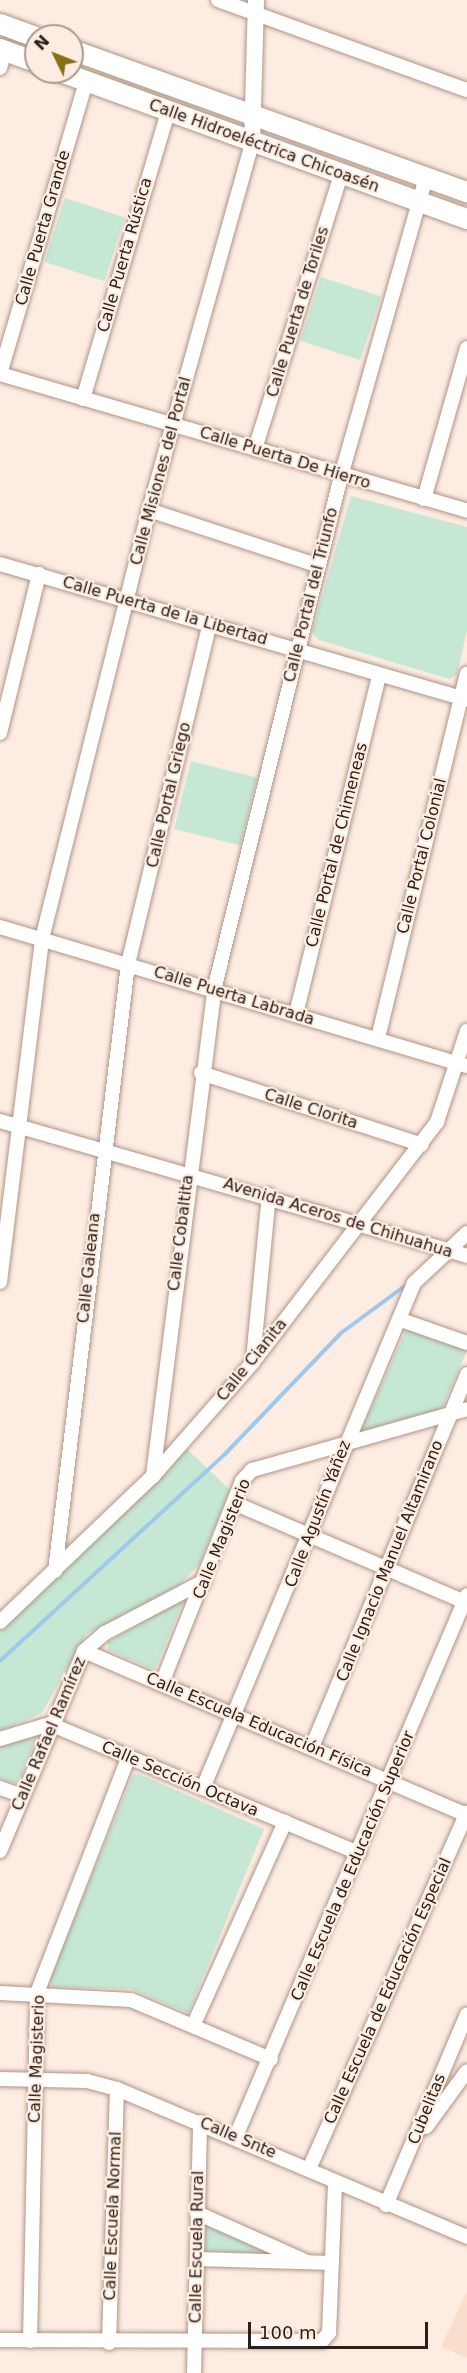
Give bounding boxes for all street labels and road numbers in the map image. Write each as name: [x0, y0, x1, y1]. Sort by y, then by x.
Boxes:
street label: Calle Hidroeléctrica Chicoasén: [146, 95, 382, 197]
street label: Calle Puerta Grande: [12, 148, 74, 308]
street label: Calle Puerta Rústica: [94, 175, 156, 335]
street label: Calle Puerta de Toriles: [263, 224, 333, 400]
street label: Calle Misiones del Portal: [127, 375, 195, 567]
street label: Calle Puerta De Hierro: [197, 423, 373, 493]
street label: Calle Portal del Triunfo: [280, 506, 342, 684]
street label: Calle Puerta de la Libertad: [60, 572, 270, 650]
street label: Calle Portal Griego: [143, 720, 195, 870]
street label: Calle Portal de Chimeneas: [302, 741, 372, 949]
street label: Calle Portal Colonial: [393, 776, 451, 936]
street label: Calle Puerta Labrada: [151, 962, 317, 1030]
street label: Calle Clorita: [262, 1085, 360, 1133]
street label: Calle Cobaltita: [164, 1174, 198, 1292]
street label: Avenida Aceros de Chihuahua: [221, 1174, 455, 1262]
street label: Calle Galeana: [74, 1212, 104, 1324]
street label: Calle Cianita: [213, 1315, 291, 1405]
street label: Calle Ignacio Manuel Altamirano: [333, 1437, 447, 1685]
street label: Calle Agustín Yáñez: [281, 1438, 355, 1590]
street label: Calle Magisterio: [189, 1476, 255, 1602]
street label: Calle Rafael Ramírez: [8, 1654, 90, 1814]
street label: Calle Escuela Educación Física: [143, 1669, 375, 1781]
street label: Calle Escuela de Educación Superior: [287, 1728, 419, 2004]
street label: Calle Sección Octava: [99, 1737, 261, 1821]
street label: Calle Escuela de Educación Especial: [320, 1855, 456, 2127]
street label: Calle Magisterio: [25, 1995, 49, 2123]
street label: Cubelitas: [404, 2071, 450, 2147]
street label: Calle Snte: [197, 2113, 279, 2163]
street label: Calle Escuela Normal: [100, 2131, 126, 2301]
street label: Calle Escuela Rural: [186, 2170, 208, 2324]

